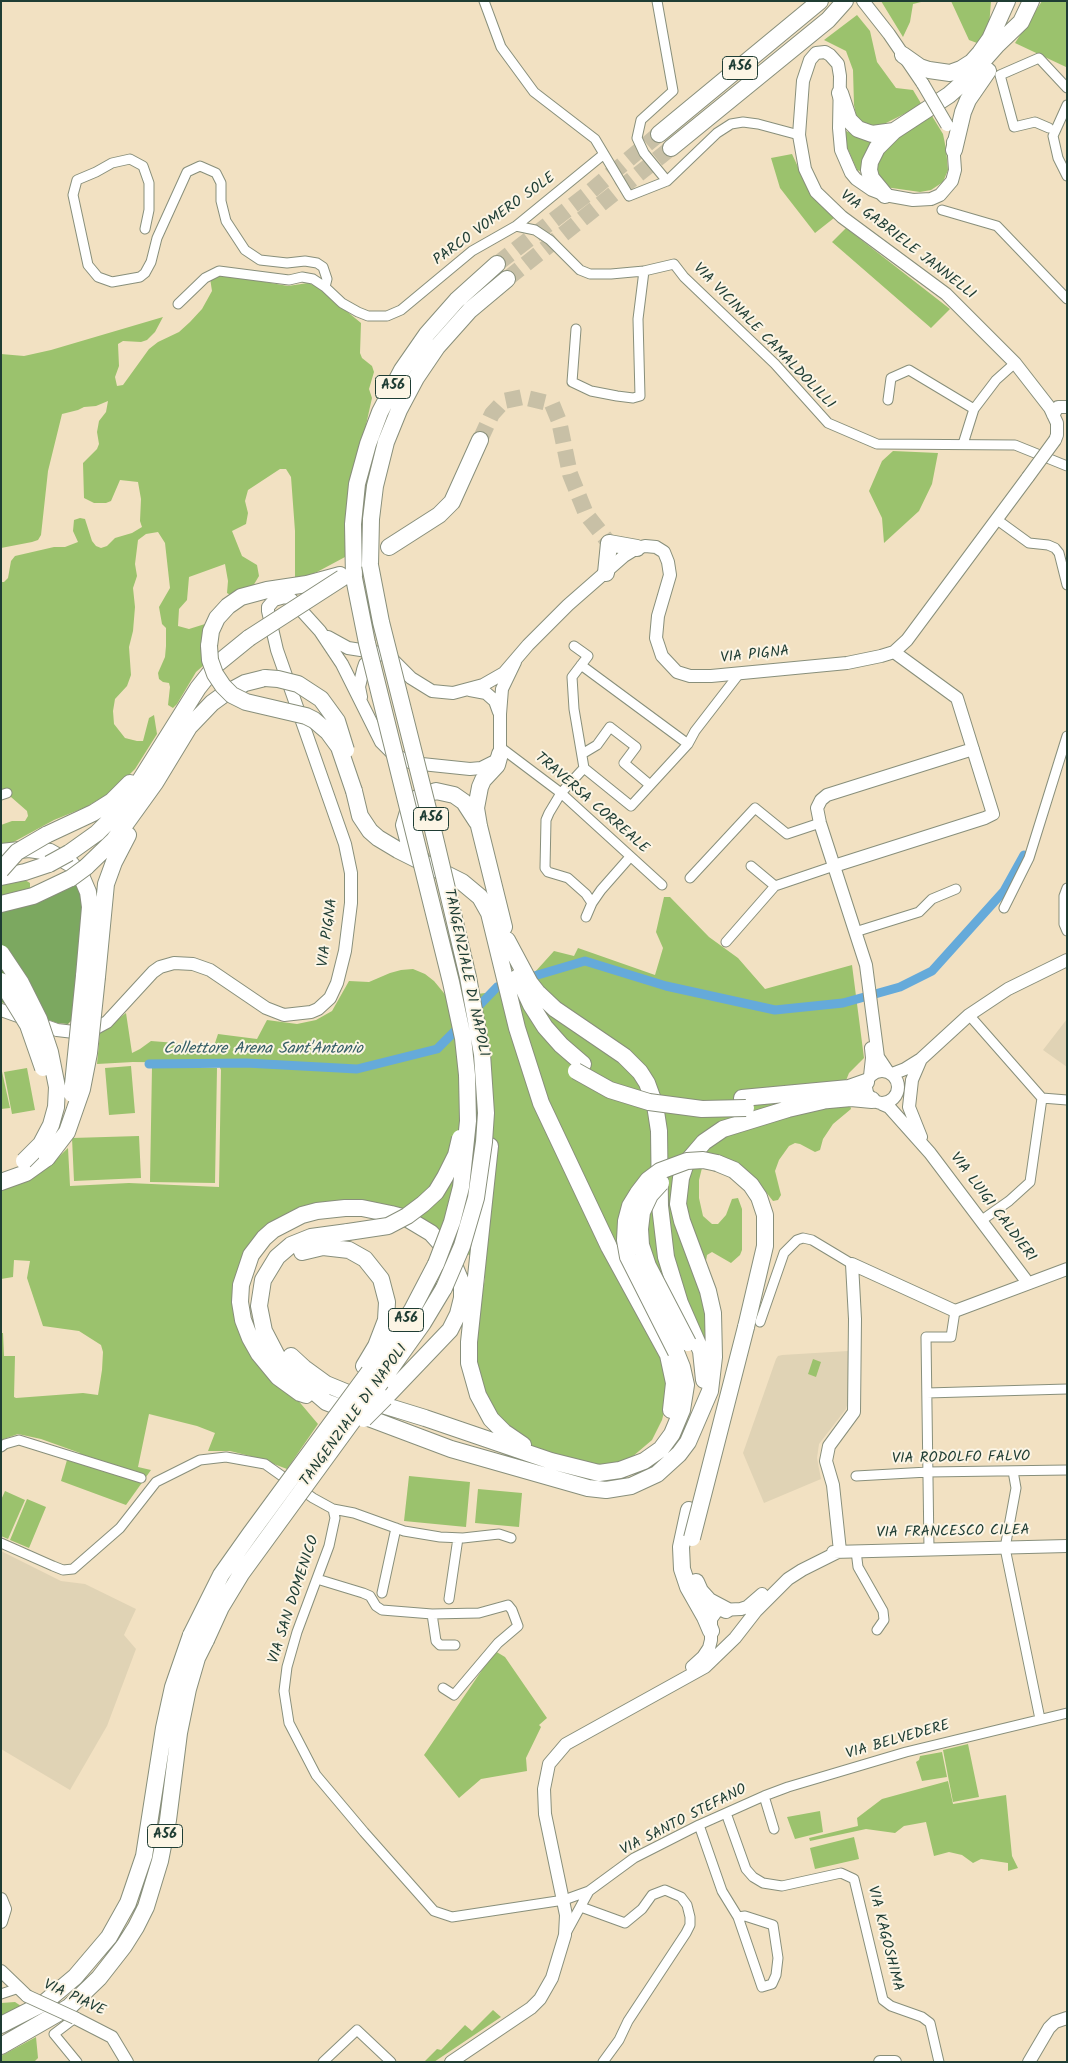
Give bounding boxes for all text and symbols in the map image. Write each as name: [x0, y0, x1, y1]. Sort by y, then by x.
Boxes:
road number: A56: [722, 56, 758, 80]
street label: PARCO VOMERO SOLE: [431, 170, 559, 270]
street label: VIA GABRIELE JANNELLI: [836, 187, 978, 305]
street label: VIA VICINALE CAMALDOLILLI: [688, 260, 838, 414]
road number: A56: [376, 376, 410, 398]
street label: VIA PIGNA: [720, 643, 790, 669]
street label: TRAVERSA CORREALE: [530, 750, 652, 858]
road number: A56: [414, 808, 448, 831]
street label: TANGENZIALE DI NAPOLI: [438, 887, 492, 1059]
street label: VIA PIGNA: [315, 898, 343, 968]
water label: Collettore Arena Sant'Antonio: [163, 1040, 363, 1060]
street label: VIA LUIGI CALDIERI: [945, 1150, 1039, 1266]
road number: A56: [388, 1308, 424, 1332]
street label: TANGENZIALE DI NAPOLI: [297, 1341, 413, 1491]
street label: VIA RODOLFO FALVO: [892, 1449, 1030, 1469]
street label: VIA FRANCESCO CILEA: [876, 1523, 1030, 1543]
street label: VIA SAN DOMENICO: [266, 1534, 324, 1666]
street label: VIA BELVEDERE: [844, 1718, 952, 1764]
street label: VIA SANTO STEFANO: [618, 1781, 750, 1861]
road number: A56: [148, 1824, 182, 1848]
street label: VIA KAGOSHIMA: [862, 1885, 906, 1993]
street label: VIA PIAVE: [40, 1977, 108, 2021]

